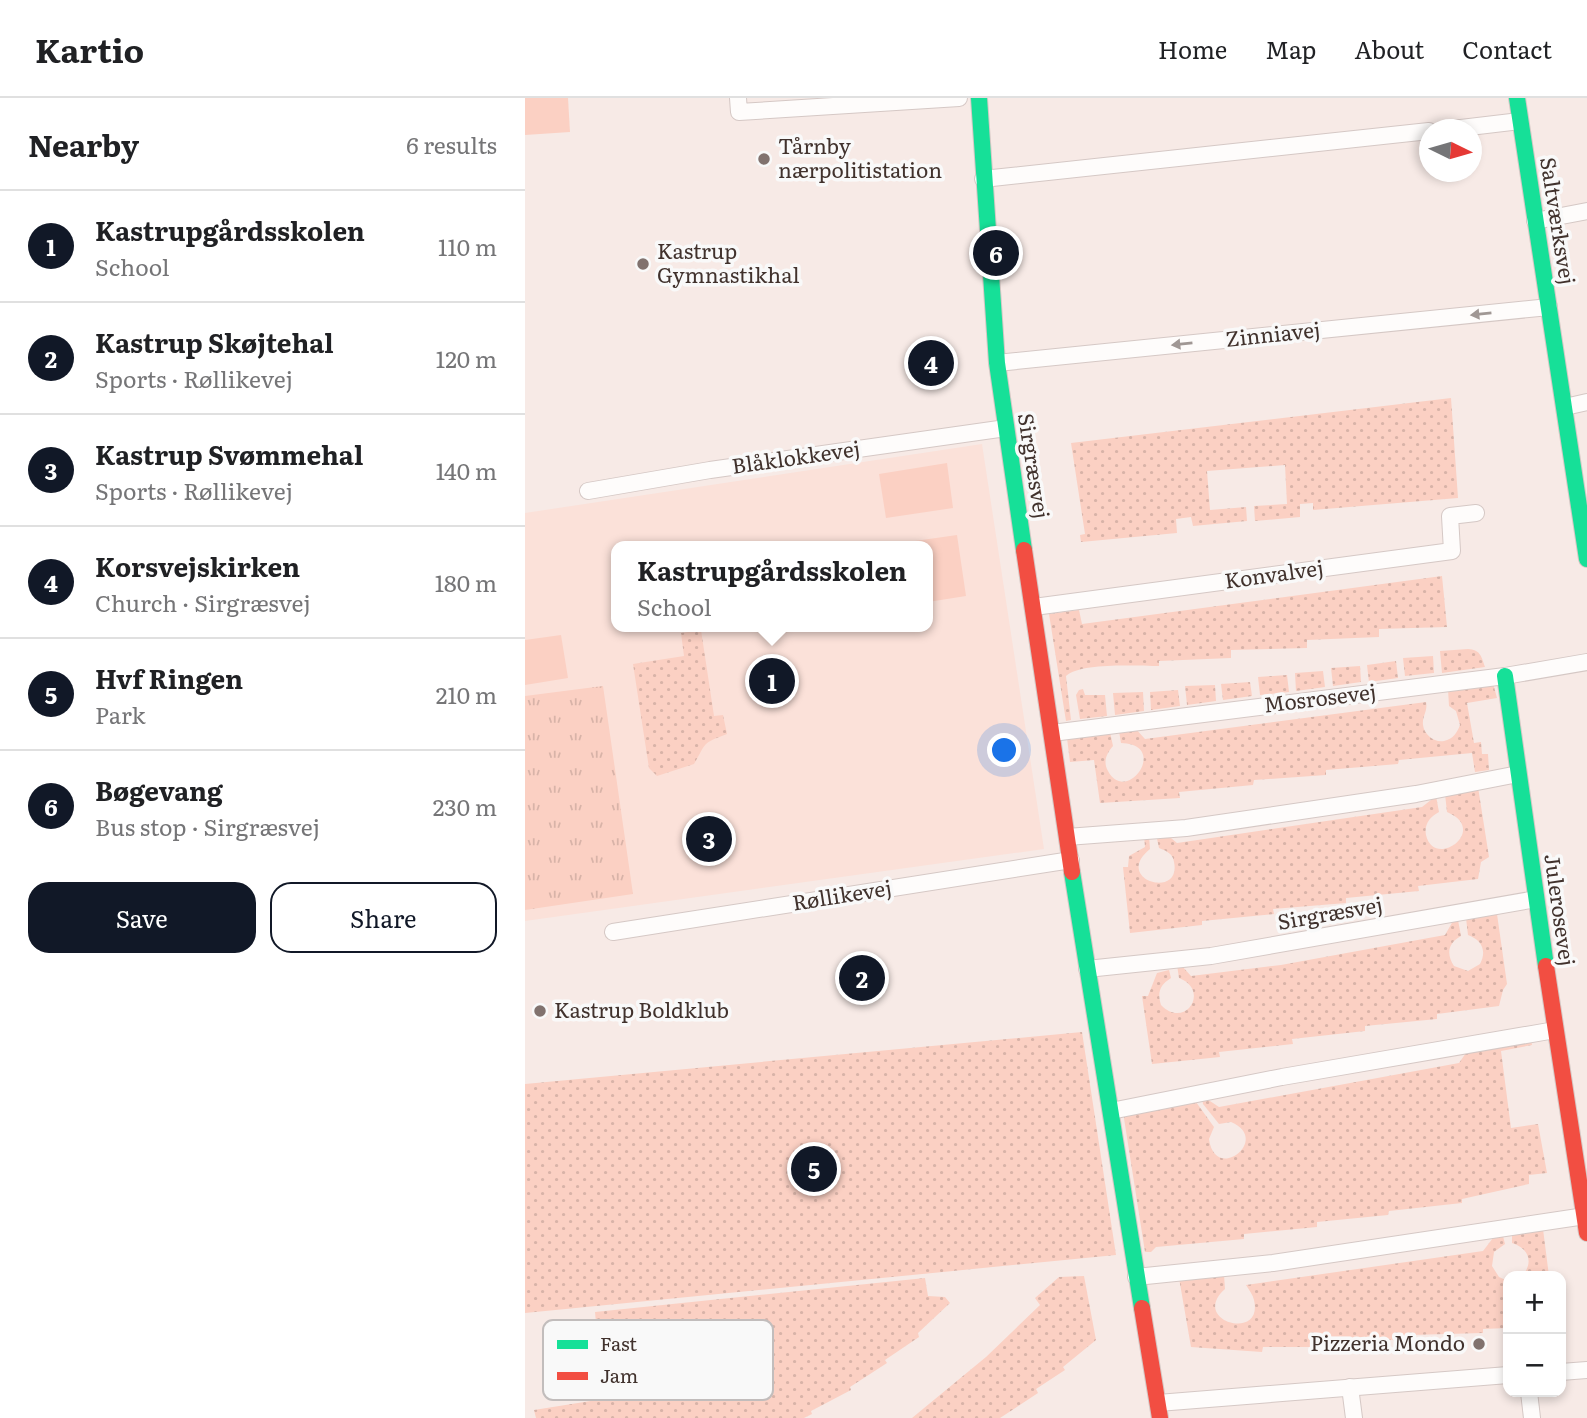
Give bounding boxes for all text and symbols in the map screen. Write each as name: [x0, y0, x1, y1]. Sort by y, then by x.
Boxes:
text: Kartio: [35, 24, 144, 73]
text: Home: [1158, 31, 1227, 66]
text: Map: [1265, 31, 1316, 66]
text: About: [1354, 31, 1424, 66]
text: Contact: [1462, 31, 1552, 66]
north arrow: [1419, 119, 1482, 182]
text: Nearby: [28, 122, 139, 166]
text: 6 results: [406, 127, 497, 161]
place label: Tårnby nærpolitistation: [778, 129, 942, 184]
marker: Tårnby nærpolitistation: [756, 151, 772, 167]
street label: Saltværksvej: [1534, 155, 1585, 287]
text: Kastrupgårdsskolen: [95, 210, 365, 249]
pin: 6: [973, 227, 1019, 279]
text: 1: [46, 229, 56, 263]
text: 110 m: [438, 229, 497, 263]
place label: Kastrup Gymnastikhal: [657, 234, 800, 289]
text: School: [95, 249, 169, 283]
marker: Kastrup Gymnastikhal: [635, 256, 651, 272]
one-way arrow: [1470, 309, 1492, 320]
street label: Zinniavej: [1224, 312, 1322, 353]
text: Kastrup Skøjtehal: [95, 322, 334, 361]
pin: 4: [908, 337, 954, 389]
one-way arrow: [1171, 339, 1193, 350]
text: 2: [45, 341, 57, 375]
text: 120 m: [436, 341, 497, 375]
text: Sports · Røllikevej: [95, 361, 293, 395]
street label: Sirgræsvej: [1012, 411, 1059, 521]
street label: Blåklokkevej: [730, 431, 862, 480]
text: Kastrup Svømmehal: [95, 434, 363, 473]
text: 3: [45, 453, 57, 487]
text: 140 m: [436, 453, 497, 487]
text: Sports · Røllikevej: [95, 473, 293, 507]
popup: [611, 541, 933, 632]
text: Korsvejskirken: [95, 546, 300, 585]
text: Kastrupgårdsskolen: [637, 550, 907, 589]
street label: Konvalvej: [1222, 550, 1325, 595]
text: 4: [44, 565, 58, 599]
text: 180 m: [435, 565, 497, 599]
text: Church · Sirgræsvej: [95, 585, 311, 619]
text: School: [637, 589, 712, 623]
pin: 1: [749, 655, 795, 707]
text: Hvf Ringen: [95, 658, 243, 697]
street label: Mosrosevej: [1262, 674, 1378, 719]
text: 5: [45, 677, 57, 711]
text: 210 m: [436, 677, 497, 711]
text: Park: [95, 697, 145, 731]
your location: [987, 733, 1021, 767]
text: Bøgevang: [95, 770, 223, 809]
text: 6: [44, 789, 58, 823]
text: 230 m: [433, 789, 497, 823]
text: Bus stop · Sirgræsvej: [95, 809, 320, 843]
pin: 3: [686, 813, 732, 865]
street label: Julerosevej: [1538, 852, 1585, 968]
street label: Røllikevej: [790, 870, 893, 917]
button: Save: [28, 882, 256, 953]
button: Share: [270, 882, 497, 953]
street label: Sirgræsvej: [1275, 887, 1385, 936]
pin: 2: [839, 952, 885, 1004]
place label: Kastrup Boldklub: [554, 993, 729, 1024]
marker: Kastrup Boldklub: [532, 1003, 548, 1019]
pin: 5: [791, 1143, 837, 1195]
map controls: [1503, 1271, 1566, 1397]
button: +: [1503, 1271, 1566, 1334]
legend: [543, 1320, 773, 1400]
place label: Pizzeria Mondo: [1310, 1326, 1465, 1357]
text: Fast: [600, 1329, 637, 1357]
button: −: [1503, 1334, 1566, 1397]
marker: Pizzeria Mondo: [1471, 1336, 1487, 1352]
text: Jam: [600, 1361, 638, 1389]

